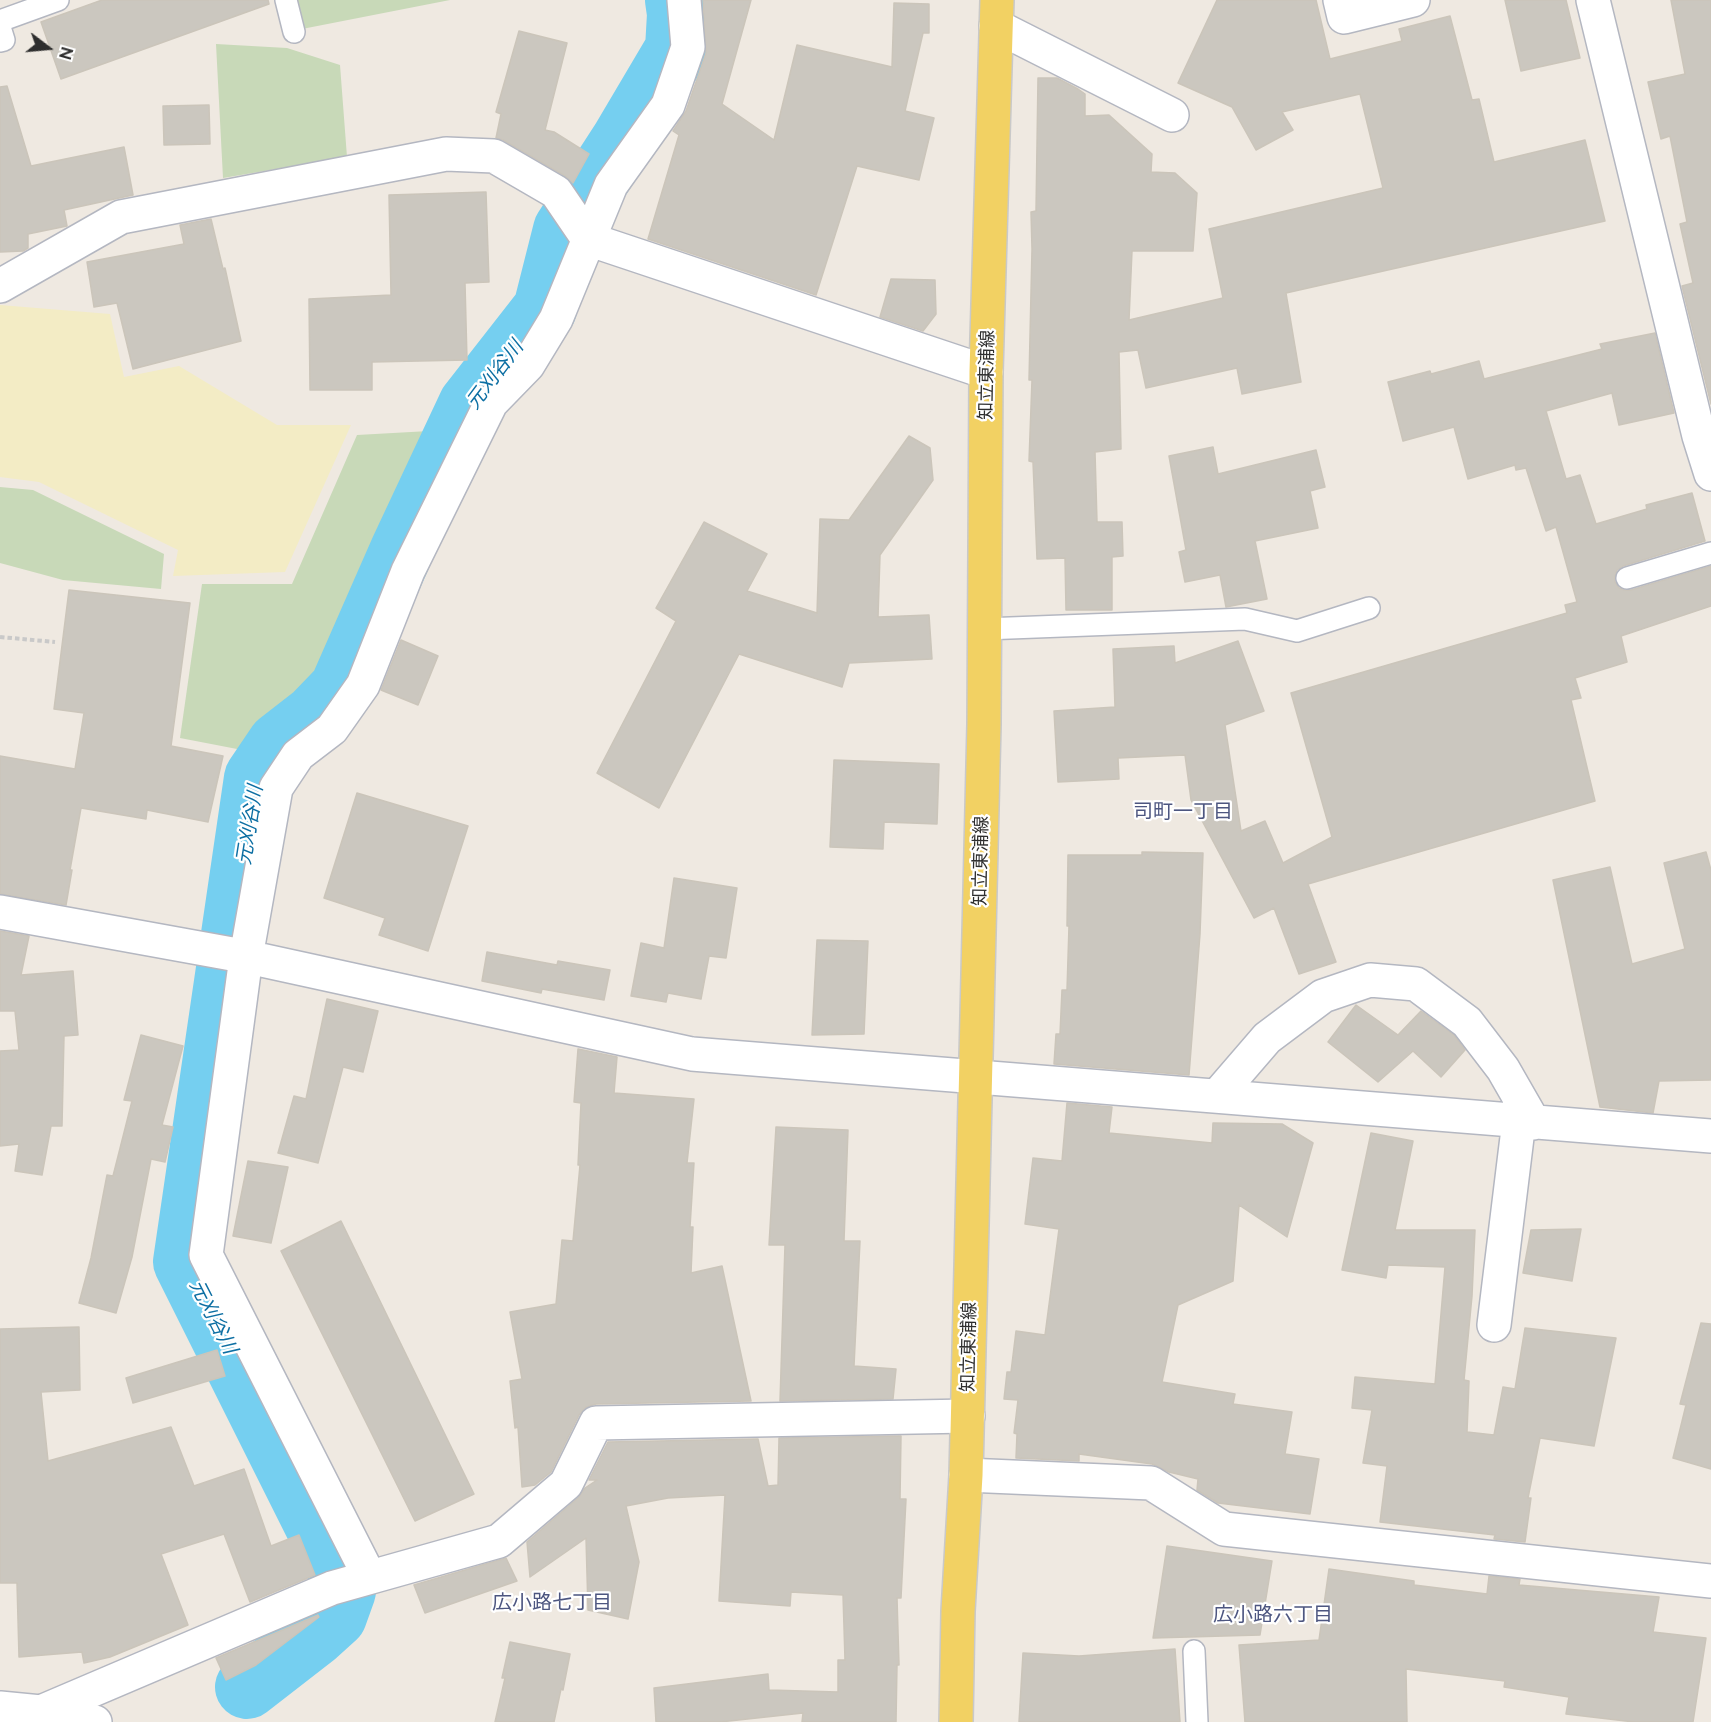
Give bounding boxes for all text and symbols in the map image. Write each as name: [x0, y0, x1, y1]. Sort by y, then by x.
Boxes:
north arrow: [18, 18, 78, 78]
text: N: [55, 45, 77, 62]
street label: 知立東浦線: [975, 330, 999, 420]
water label: 元刈谷川: [461, 336, 529, 414]
water label: 元刈谷川: [232, 784, 268, 866]
district label: 司町一丁目: [1133, 800, 1233, 824]
street label: 知立東浦線: [969, 816, 993, 906]
water label: 元刈谷川: [184, 1276, 242, 1358]
street label: 知立東浦線: [957, 1302, 981, 1392]
district label: 広小路七丁目: [492, 1591, 612, 1615]
district label: 広小路六丁目: [1213, 1603, 1333, 1627]

